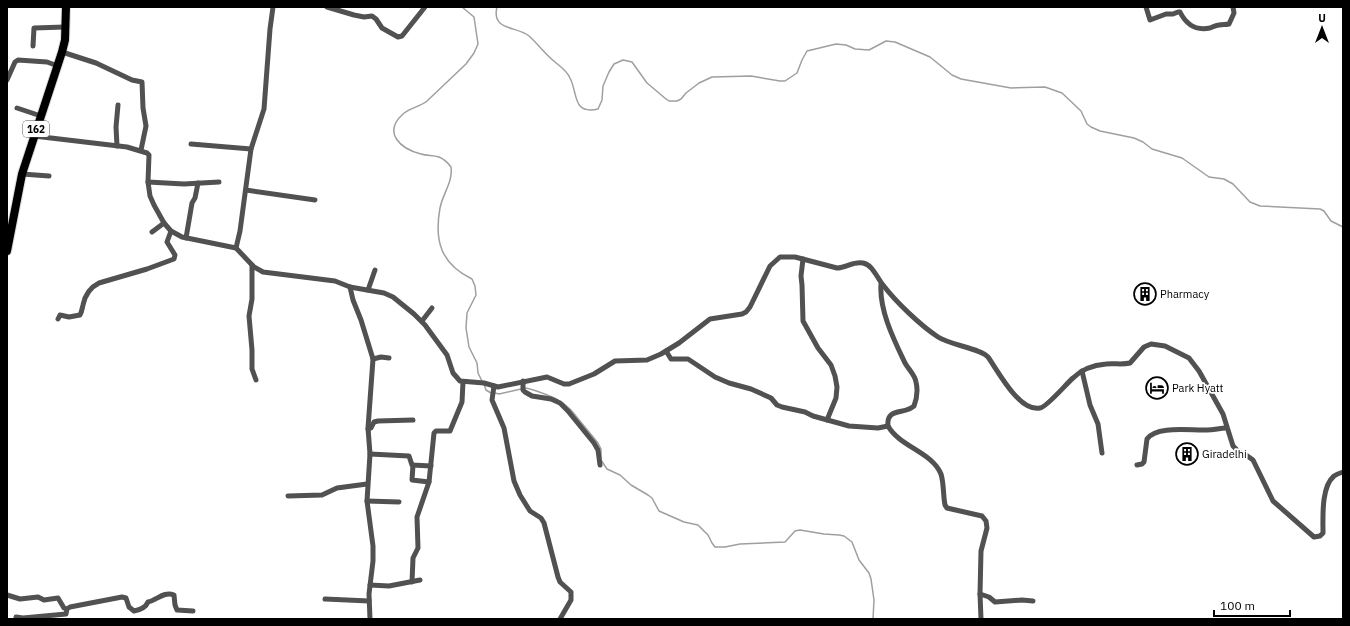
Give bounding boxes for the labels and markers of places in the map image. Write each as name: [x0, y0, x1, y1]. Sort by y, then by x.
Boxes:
building icon: Pharmacy: [1132, 281, 1158, 307]
place label: Pharmacy: [1160, 287, 1210, 301]
hotel icon: Park Hyatt: [1144, 375, 1170, 401]
place label: Park Hyatt: [1172, 381, 1224, 395]
building icon: Giradelhi: [1174, 441, 1200, 467]
place label: Giradelhi: [1202, 447, 1247, 461]

